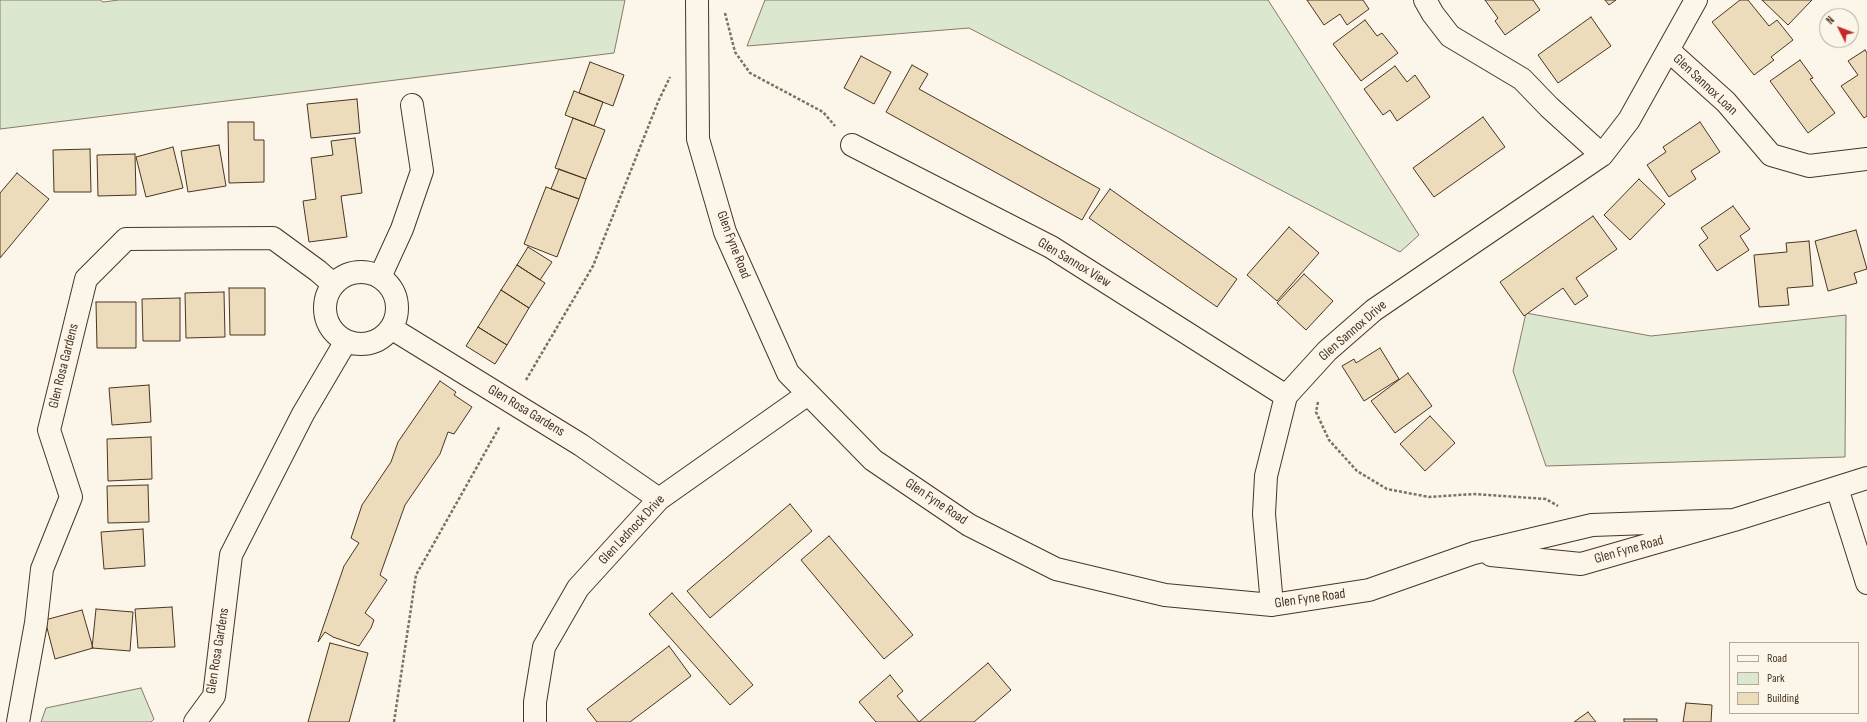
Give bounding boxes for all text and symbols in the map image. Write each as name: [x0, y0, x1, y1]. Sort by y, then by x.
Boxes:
north arrow: [1819, 8, 1859, 48]
text: N: [1824, 14, 1837, 27]
street label: Glen Sannox Loan: [1669, 51, 1741, 119]
street label: Glen Fyne Road: [712, 209, 754, 281]
street label: Glen Sannox View: [1034, 235, 1114, 291]
street label: Glen Sannox Drive: [1316, 297, 1390, 365]
street label: Glen Rosa Gardens: [45, 322, 83, 410]
street label: Glen Rosa Gardens: [484, 381, 568, 441]
street label: Glen Fyne Road: [902, 475, 970, 529]
street label: Glen Lednock Drive: [595, 492, 669, 568]
street label: Glen Fyne Road: [1592, 532, 1666, 568]
street label: Glen Fyne Road: [1274, 586, 1346, 612]
street label: Glen Rosa Gardens: [203, 607, 233, 695]
legend: [1729, 642, 1859, 714]
text: Road: [1767, 651, 1787, 666]
text: Park: [1767, 671, 1785, 686]
text: Building: [1767, 691, 1799, 706]

